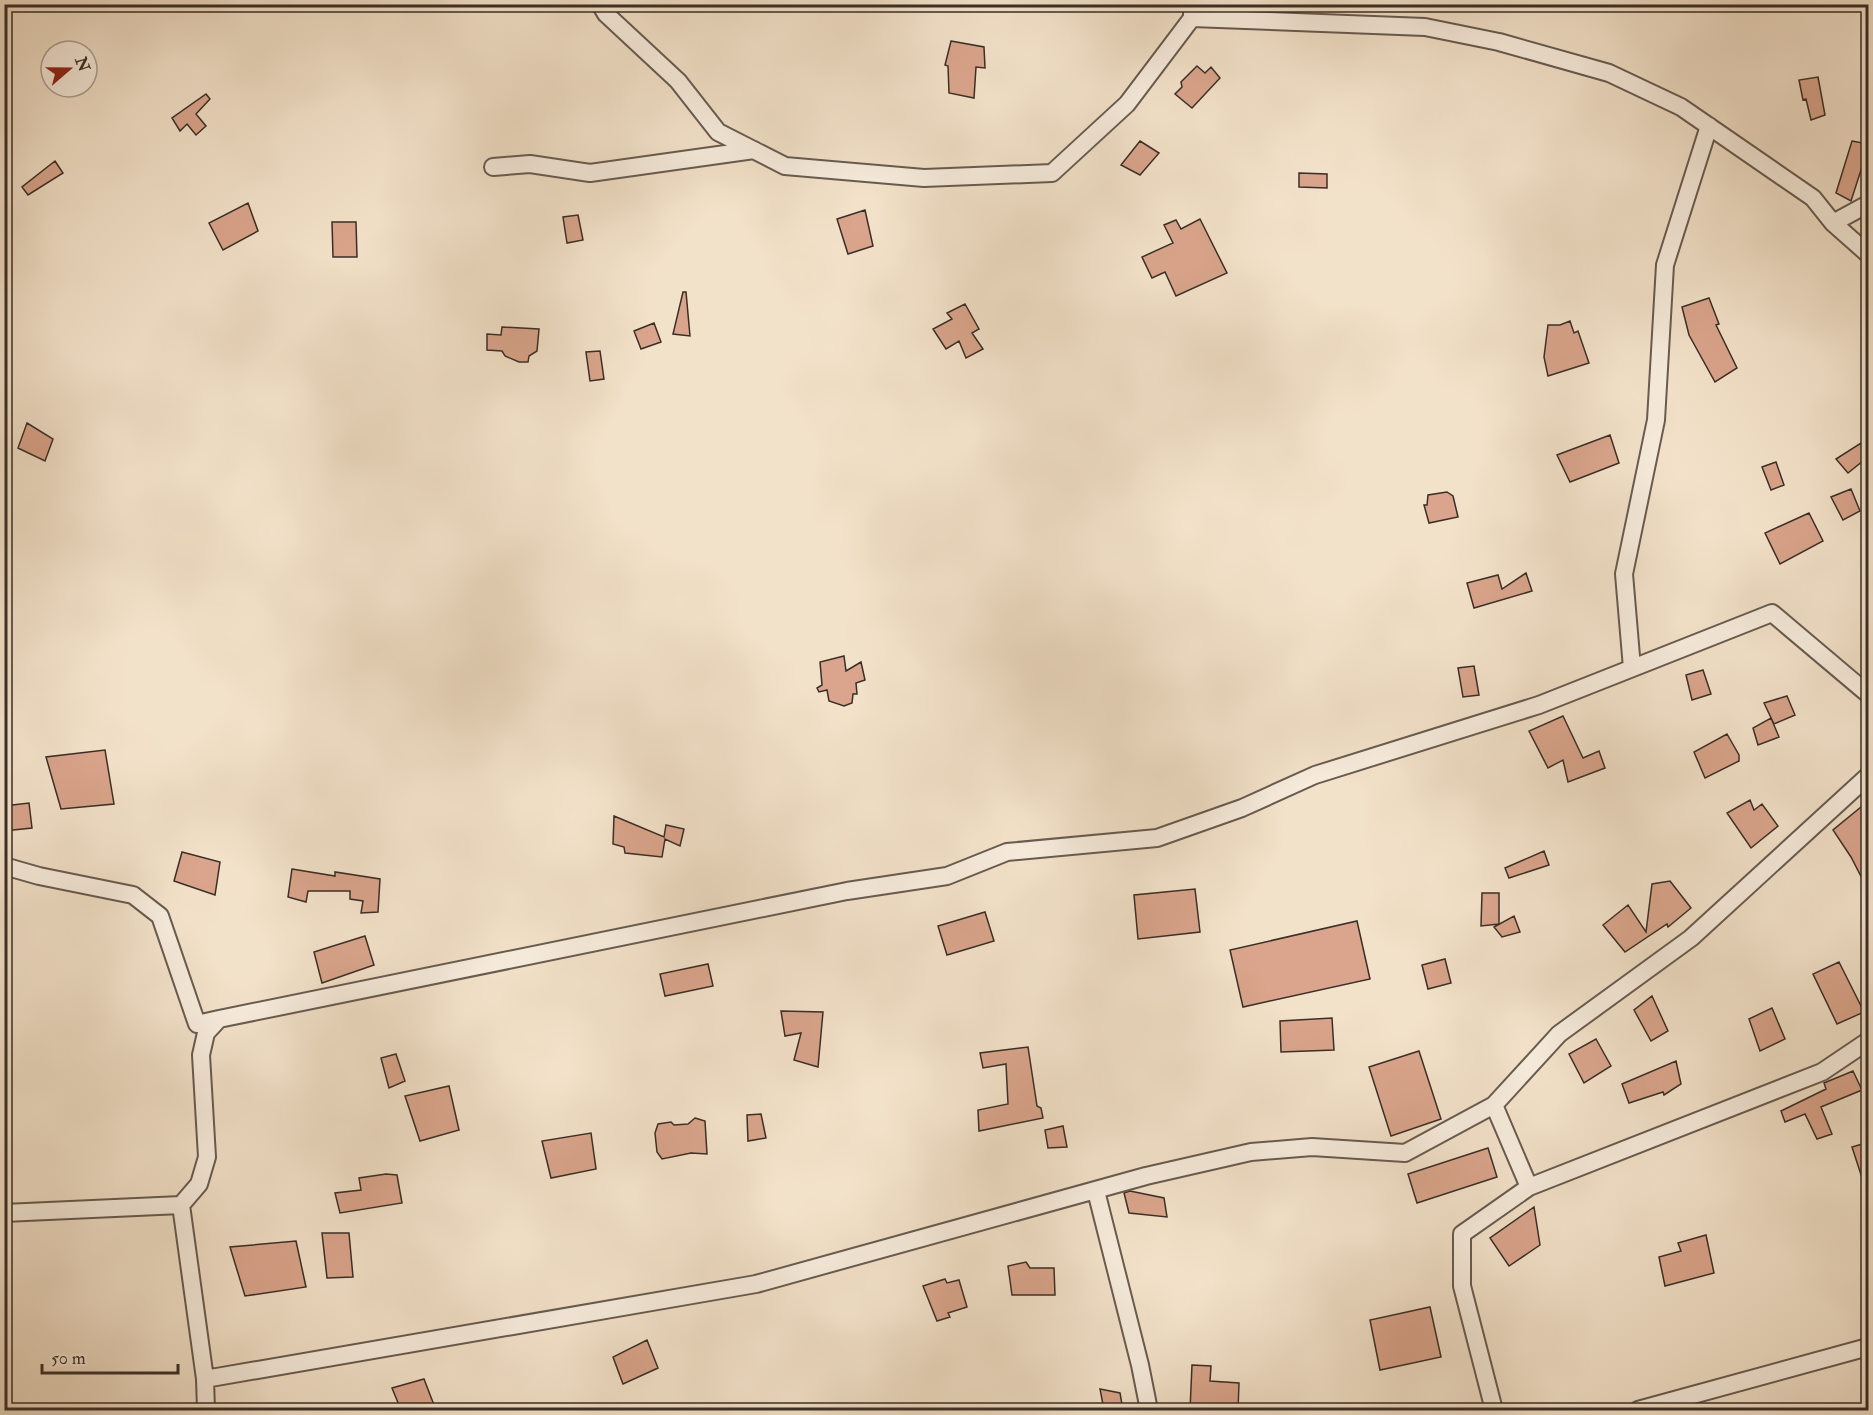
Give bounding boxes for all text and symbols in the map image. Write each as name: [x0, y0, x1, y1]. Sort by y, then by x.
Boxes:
north arrow: [39, 39, 99, 99]
text: N: [70, 53, 94, 75]
scale bar: [42, 1337, 178, 1375]
text: 50 m: [51, 1347, 86, 1370]

